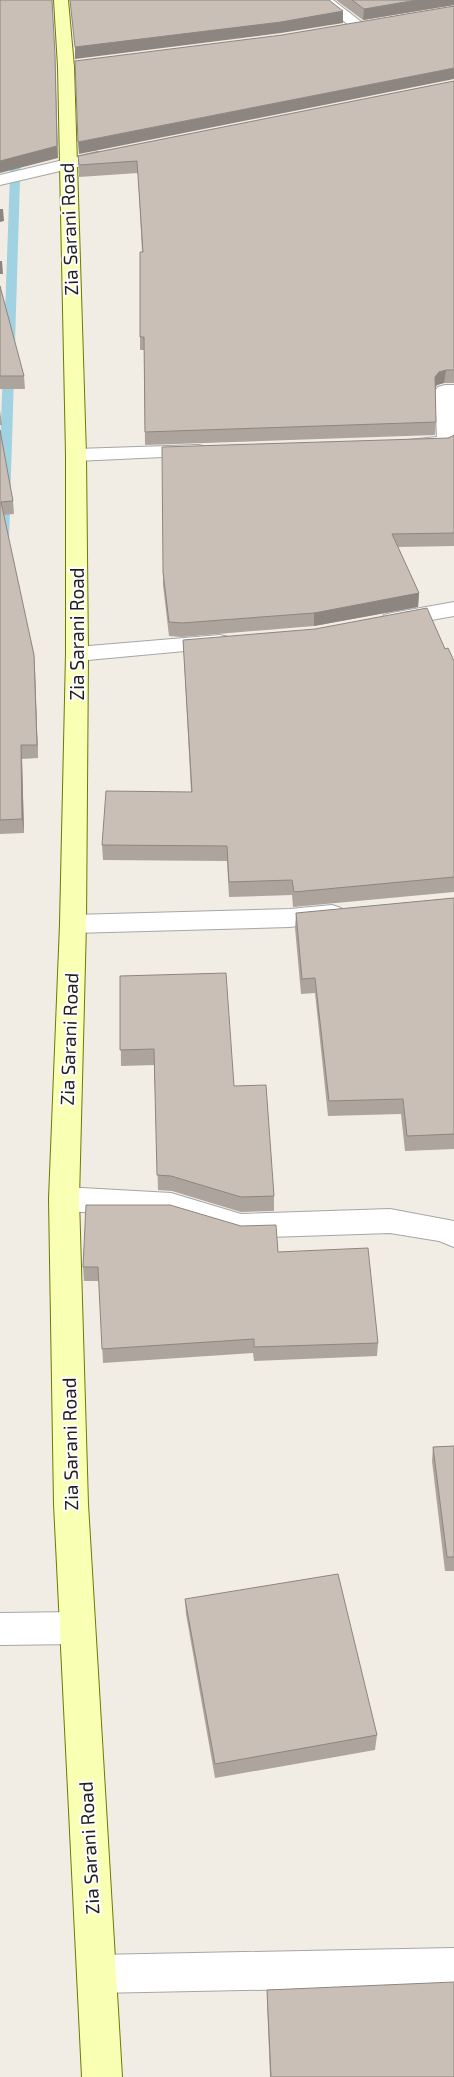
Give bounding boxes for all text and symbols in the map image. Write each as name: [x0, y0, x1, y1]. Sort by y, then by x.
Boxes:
street label: Zia Sarani Road: [55, 162, 82, 296]
street label: Zia Sarani Road: [65, 567, 88, 701]
street label: Zia Sarani Road: [55, 972, 82, 1106]
street label: Zia Sarani Road: [57, 1377, 82, 1511]
street label: Zia Sarani Road: [74, 1781, 103, 1915]

